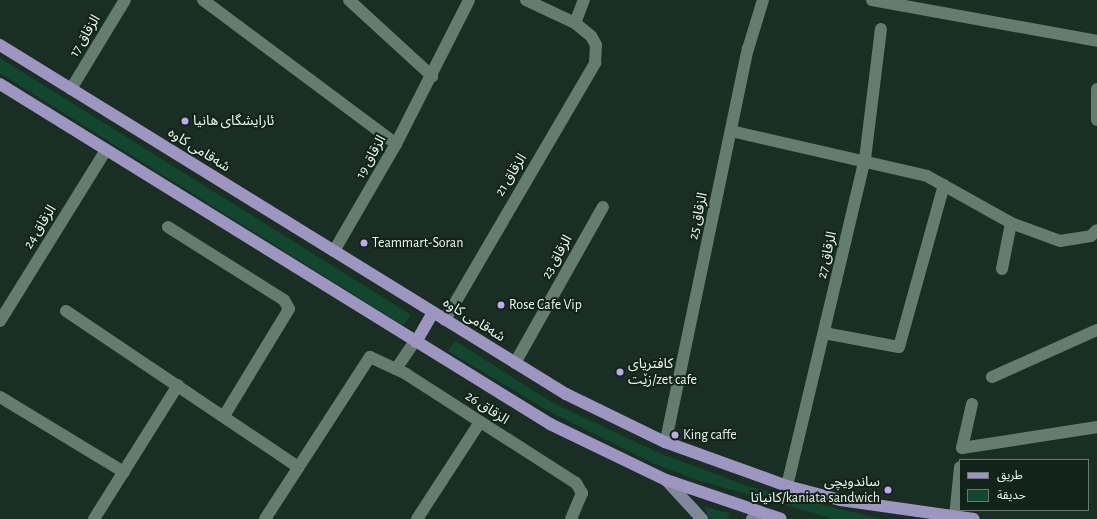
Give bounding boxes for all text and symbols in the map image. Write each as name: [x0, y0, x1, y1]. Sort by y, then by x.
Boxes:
street label: الزقاق 17: [66, 12, 104, 60]
place label: ئارایشگای هانیا: [193, 113, 274, 129]
marker: ئارایشگای هانیا: [180, 116, 190, 126]
street label: شەقامی کاوە: [165, 124, 233, 176]
street label: الزقاق 19: [352, 132, 390, 182]
street label: الزقاق 21: [491, 151, 531, 199]
street label: الزقاق 25: [685, 191, 711, 241]
street label: الزقاق 24: [20, 202, 60, 252]
street label: الزقاق 27: [813, 230, 841, 280]
street label: الزقاق 23: [538, 232, 576, 282]
place label: Teammart-Soran: [372, 235, 463, 251]
marker: Teammart-Soran: [359, 238, 369, 248]
street label: شەقامی کاوە: [440, 294, 508, 346]
place label: Rose Cafe Vip: [509, 297, 582, 313]
marker: Rose Cafe Vip: [496, 300, 506, 310]
place label: کافتریای زێت/zet cafe: [628, 356, 697, 388]
marker: کافتریای زێت/zet cafe: [615, 367, 625, 377]
street label: الزقاق 26: [462, 388, 512, 428]
place label: King caffe: [683, 427, 737, 443]
marker: King caffe: [670, 430, 680, 440]
legend: [959, 459, 1089, 511]
text: طريق: [997, 469, 1023, 481]
place label: ساندویچی کانیاتا/kaniata sandwich: [751, 474, 880, 506]
marker: ساندویچی کانیاتا/kaniata sandwich: [883, 485, 893, 495]
text: حديقة: [997, 489, 1026, 501]

